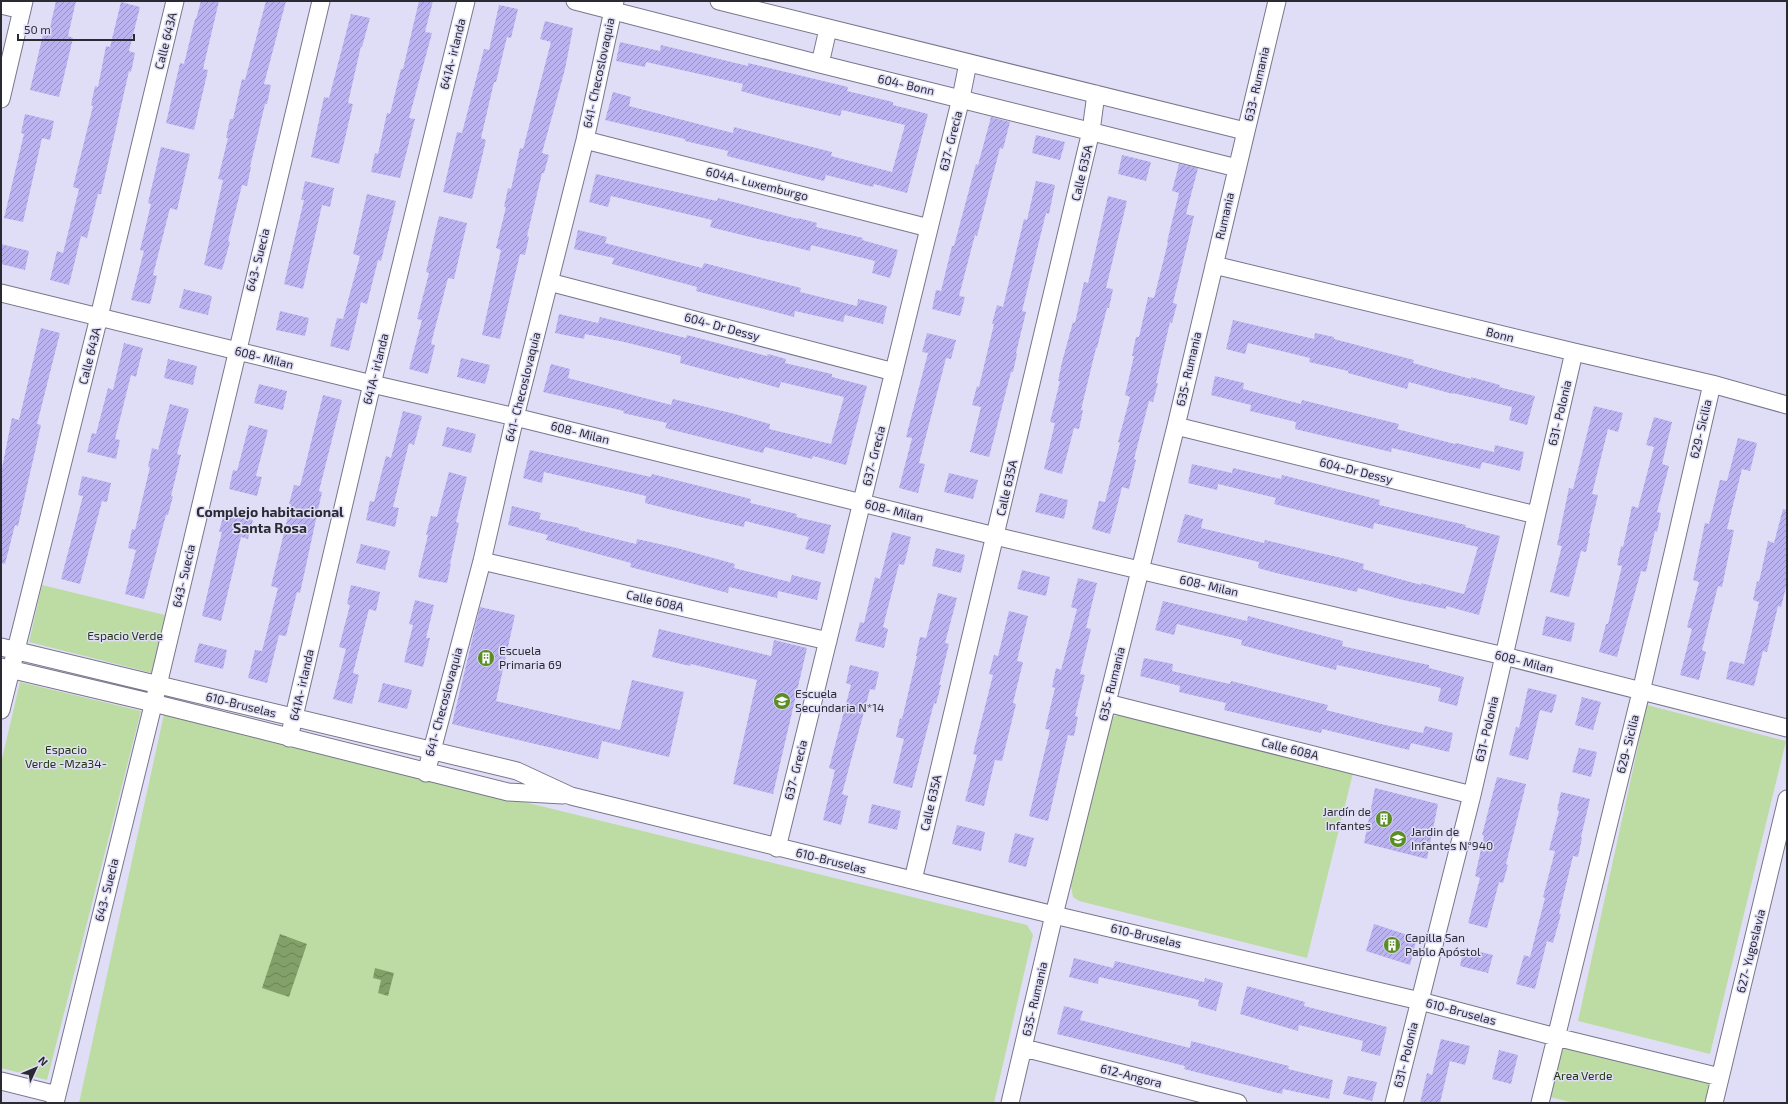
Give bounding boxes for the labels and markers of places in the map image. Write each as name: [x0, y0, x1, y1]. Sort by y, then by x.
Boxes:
place label: Escuela Primaria 69: [499, 643, 562, 671]
building icon: Escuela Primaria 69: [476, 648, 496, 668]
place label: Escuela Secundaria N*14: [795, 686, 884, 714]
school or university icon: Escuela Secundaria N*14: [772, 691, 792, 711]
place label: Jardín de Infantes: [1323, 804, 1371, 832]
building icon: Jardín de Infantes: [1374, 809, 1394, 829]
place label: Jardin de Infantes N°940: [1411, 824, 1493, 852]
school or university icon: Jardin de Infantes N°940: [1388, 829, 1408, 849]
place label: Capilla San Pablo Apóstol: [1405, 930, 1481, 958]
building icon: Capilla San Pablo Apóstol: [1382, 935, 1402, 955]

